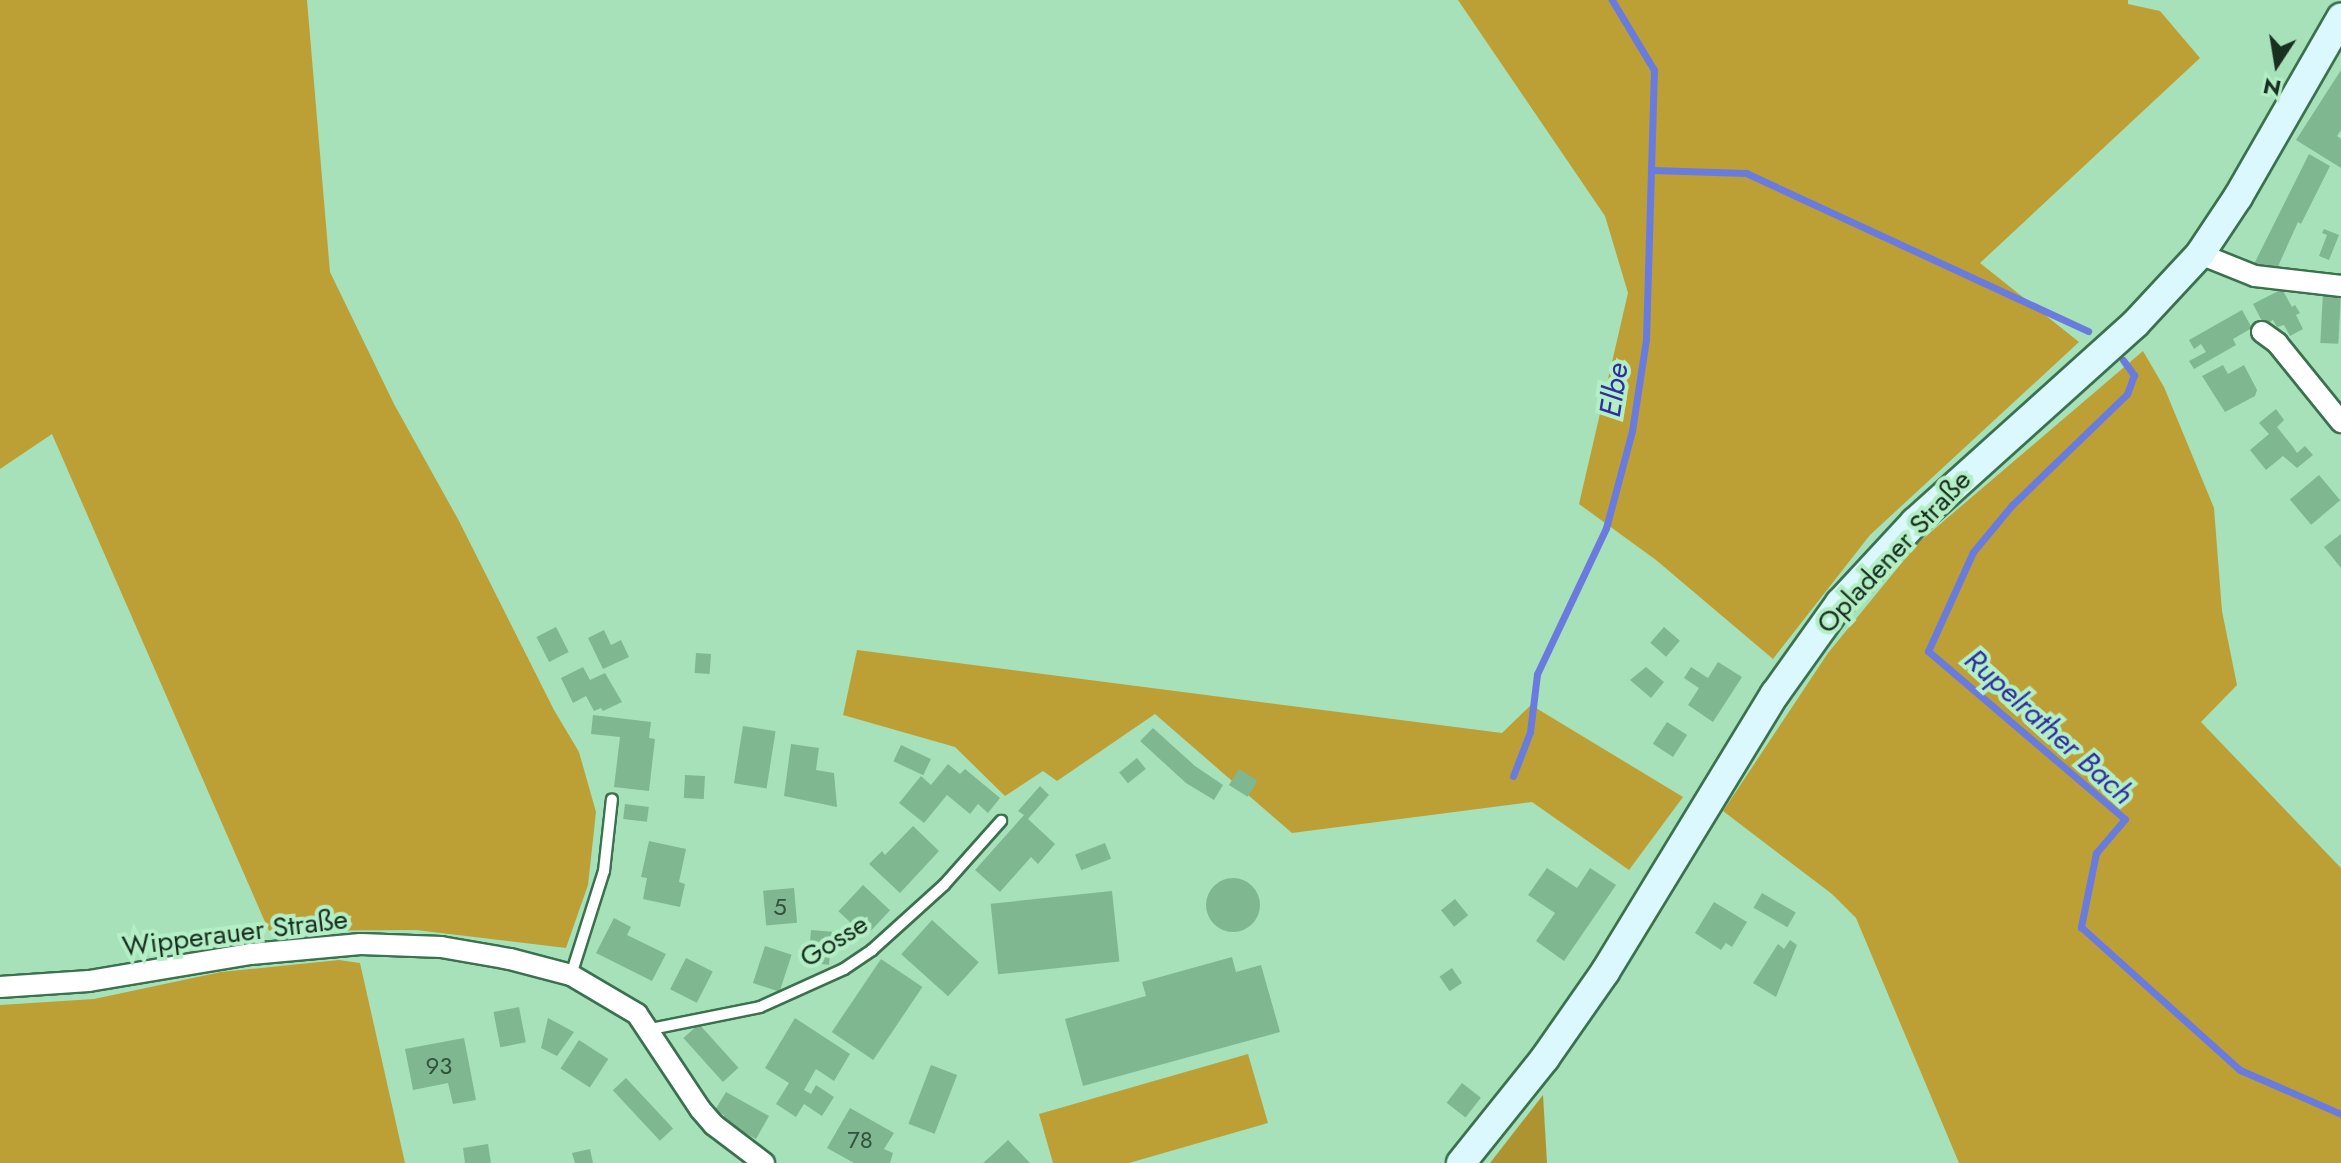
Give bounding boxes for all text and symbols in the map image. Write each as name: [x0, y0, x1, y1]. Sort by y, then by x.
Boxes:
north arrow: [2237, 24, 2317, 104]
text: N: [2260, 70, 2284, 105]
water label: Elbe: [1592, 360, 1636, 420]
street label: Opladener Straße: [1810, 463, 1978, 641]
water label: Rupelrather Bach: [1957, 642, 2141, 812]
house number: 5: [773, 893, 787, 921]
street label: Wipperauer Straße: [120, 902, 350, 964]
street label: Gosse: [794, 907, 874, 975]
house number: 93: [426, 1052, 452, 1080]
house number: 78: [847, 1126, 873, 1154]

